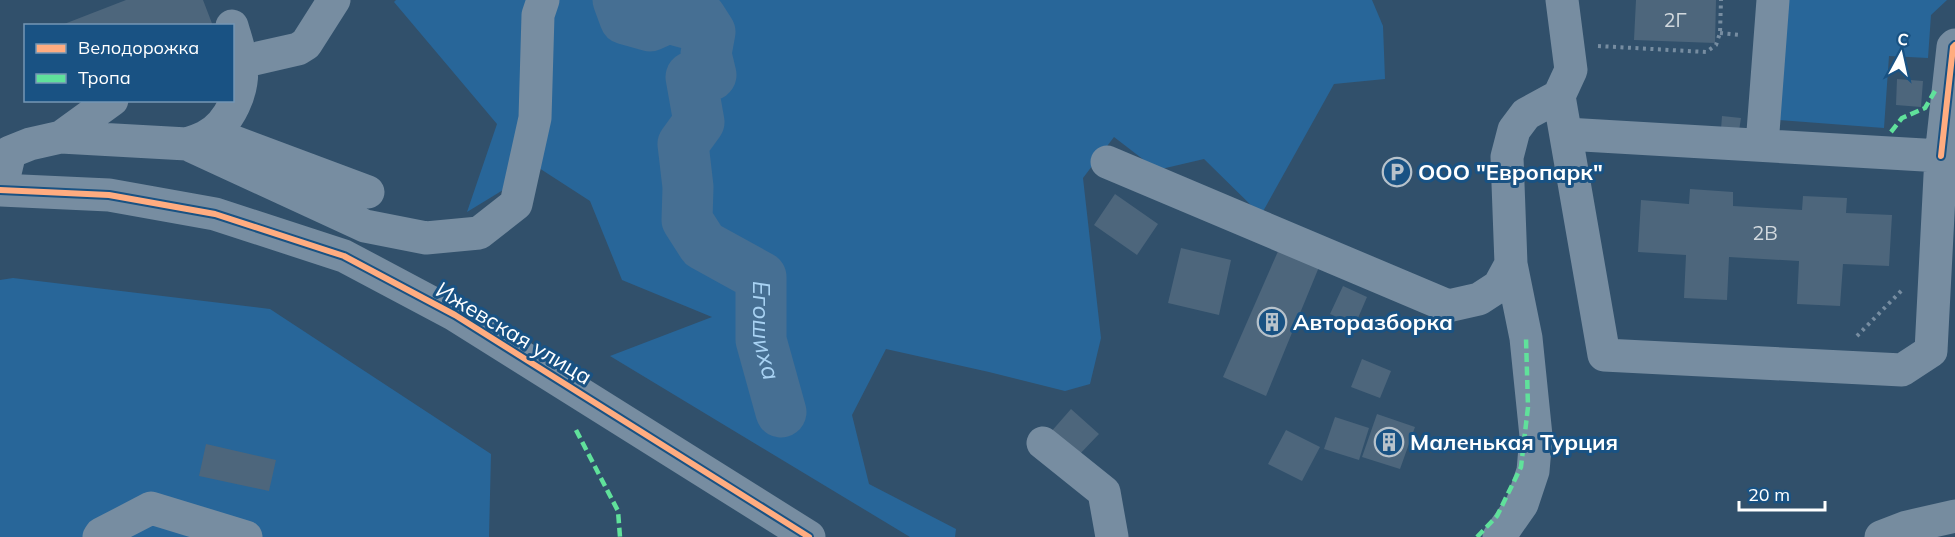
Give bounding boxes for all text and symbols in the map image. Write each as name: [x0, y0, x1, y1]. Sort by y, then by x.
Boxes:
house number: 2Г: [1663, 7, 1687, 32]
legend: [24, 24, 234, 102]
north arrow: [1871, 24, 1931, 84]
text: С: [1896, 28, 1910, 50]
text: Велодорожка: [78, 36, 199, 59]
text: Тропа: [78, 66, 131, 89]
parking icon: ООО "Европарк": [1381, 156, 1413, 188]
place label: ООО "Европарк": [1418, 158, 1603, 186]
house number: 2В: [1752, 220, 1778, 245]
street label: Ижевская улица: [431, 275, 597, 391]
water label: Егошиха: [747, 281, 787, 383]
building icon: Авторазборка: [1256, 306, 1288, 338]
place label: Авторазборка: [1293, 308, 1453, 336]
building icon: Маленькая Турция: [1373, 426, 1405, 458]
place label: Маленькая Турция: [1410, 428, 1618, 456]
scale bar: [1739, 474, 1824, 512]
text: 20 m: [1748, 483, 1790, 506]

